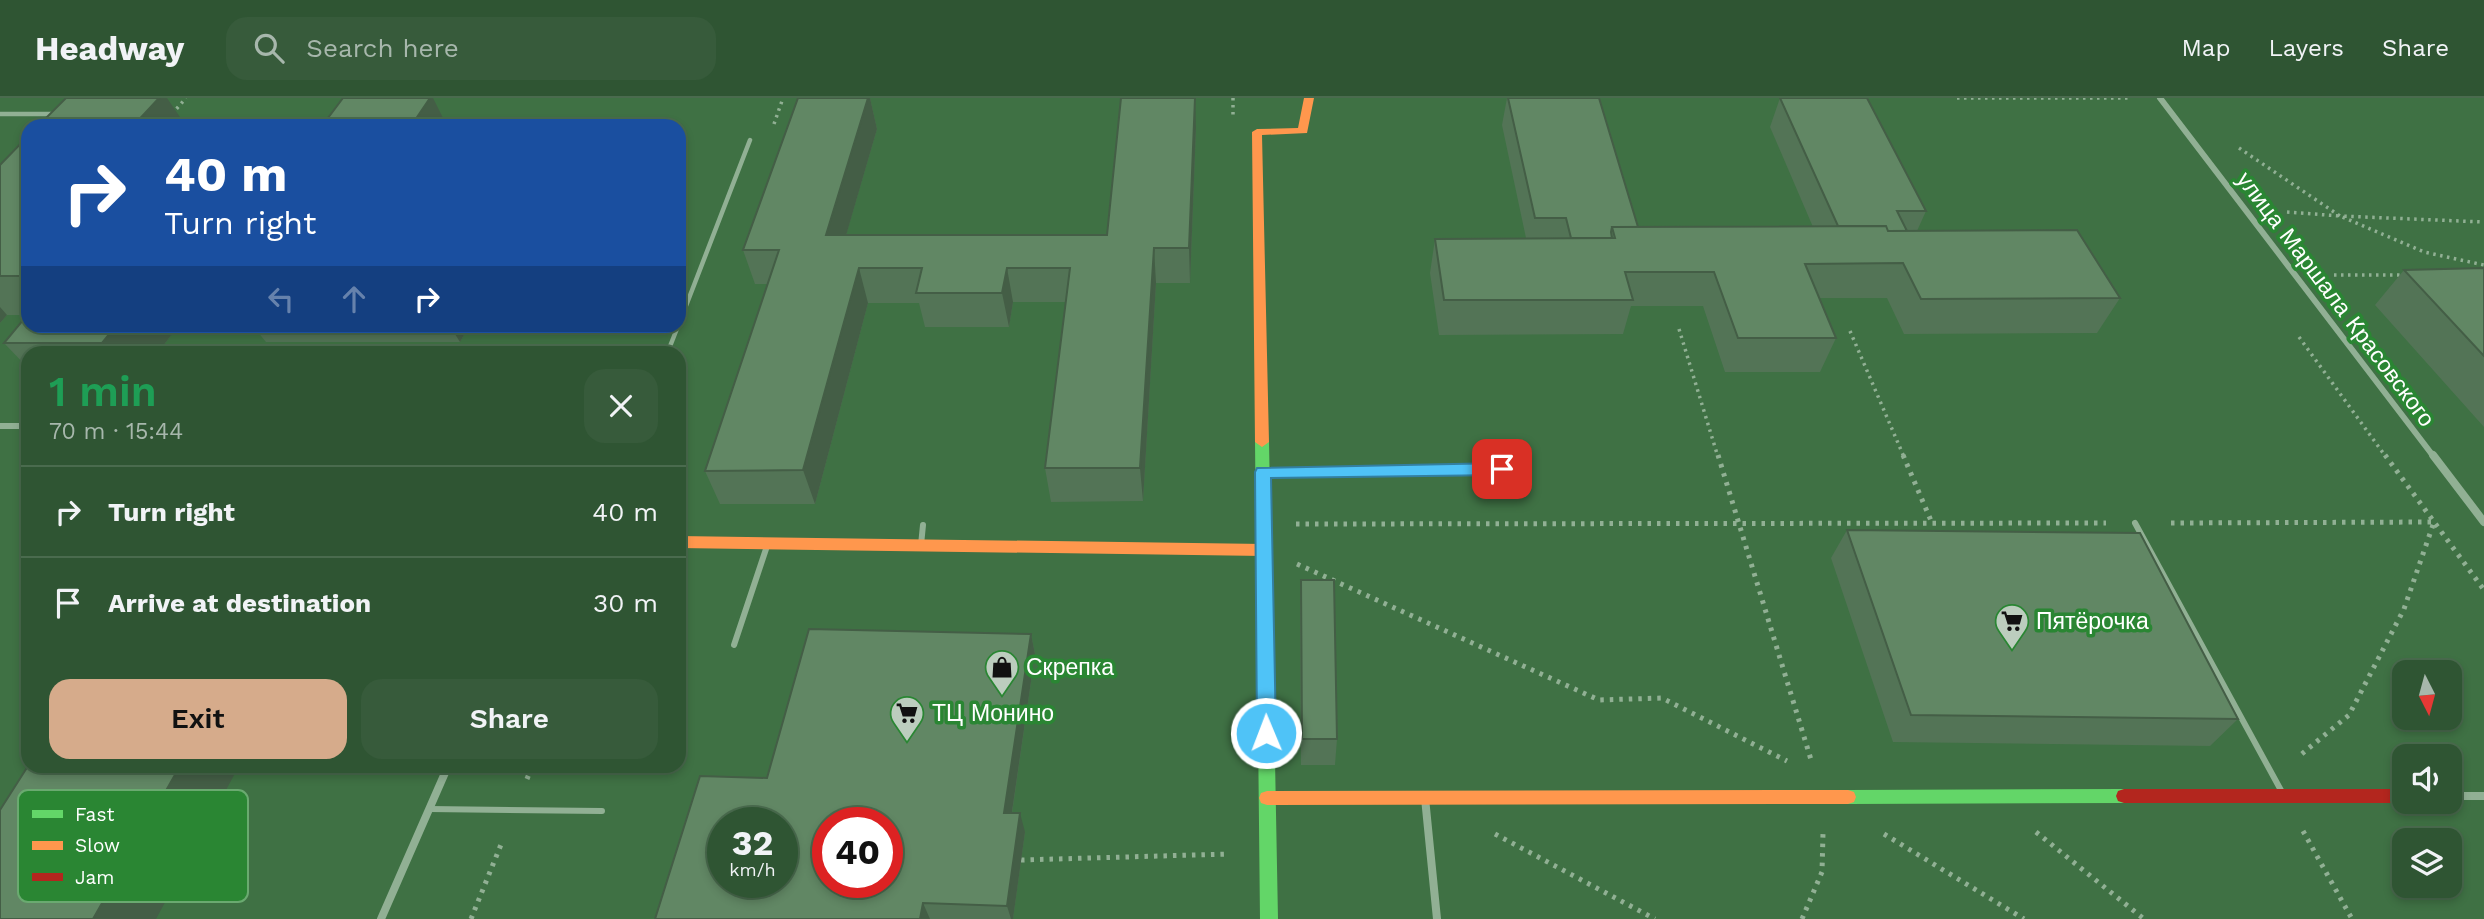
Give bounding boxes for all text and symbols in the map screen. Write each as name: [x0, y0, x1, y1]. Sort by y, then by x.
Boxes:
search box: [226, 17, 716, 80]
text: Headway: [35, 29, 184, 68]
icon: search: [250, 29, 288, 67]
text: Search here: [306, 33, 459, 63]
text: Map: [2182, 34, 2230, 62]
text: Layers: [2268, 34, 2344, 62]
text: Share: [2382, 34, 2449, 62]
text: 40 m: [164, 145, 287, 203]
icon: right: [49, 147, 140, 238]
street label: улица Маршала Красовского: [2231, 167, 2440, 432]
text: Turn right: [164, 204, 316, 242]
icon: left: [262, 280, 300, 318]
icon: ahead: [335, 280, 373, 318]
icon: right: [408, 280, 446, 318]
text: 1 min: [49, 367, 157, 416]
button: close: [584, 369, 658, 443]
text: 70 m · 15:44: [49, 418, 183, 445]
pin: [1472, 439, 1532, 499]
icon: arrive: [1483, 450, 1521, 488]
icon: right: [49, 493, 87, 531]
text: Turn right: [108, 497, 235, 527]
text: 40 m: [592, 497, 658, 527]
icon: arrive: [49, 584, 87, 622]
text: Arrive at destination: [108, 588, 371, 618]
text: 30 m: [593, 588, 658, 618]
supermarket icon: Пятёрочка: [1993, 602, 2031, 651]
place label: Пятёрочка: [2036, 608, 2149, 635]
shop icon: Скрепка: [983, 648, 1021, 697]
place label: Скрепка: [1026, 654, 1114, 681]
north arrow: [2392, 660, 2462, 730]
map controls: [2392, 660, 2462, 898]
button: Exit: [49, 679, 347, 759]
button: Share: [361, 679, 658, 759]
supermarket icon: ТЦ Монино: [888, 694, 926, 743]
position arrow: [1229, 696, 1303, 770]
place label: ТЦ Монино: [932, 700, 1054, 727]
button: sound: [2392, 744, 2462, 814]
legend: [18, 790, 248, 902]
text: Fast: [75, 803, 114, 826]
speed limit sign: 40: [812, 807, 903, 898]
text: 32: [732, 822, 773, 864]
button: layers: [2392, 828, 2462, 898]
text: Slow: [75, 834, 120, 857]
text: km/h: [729, 859, 776, 880]
text: Jam: [75, 866, 114, 889]

